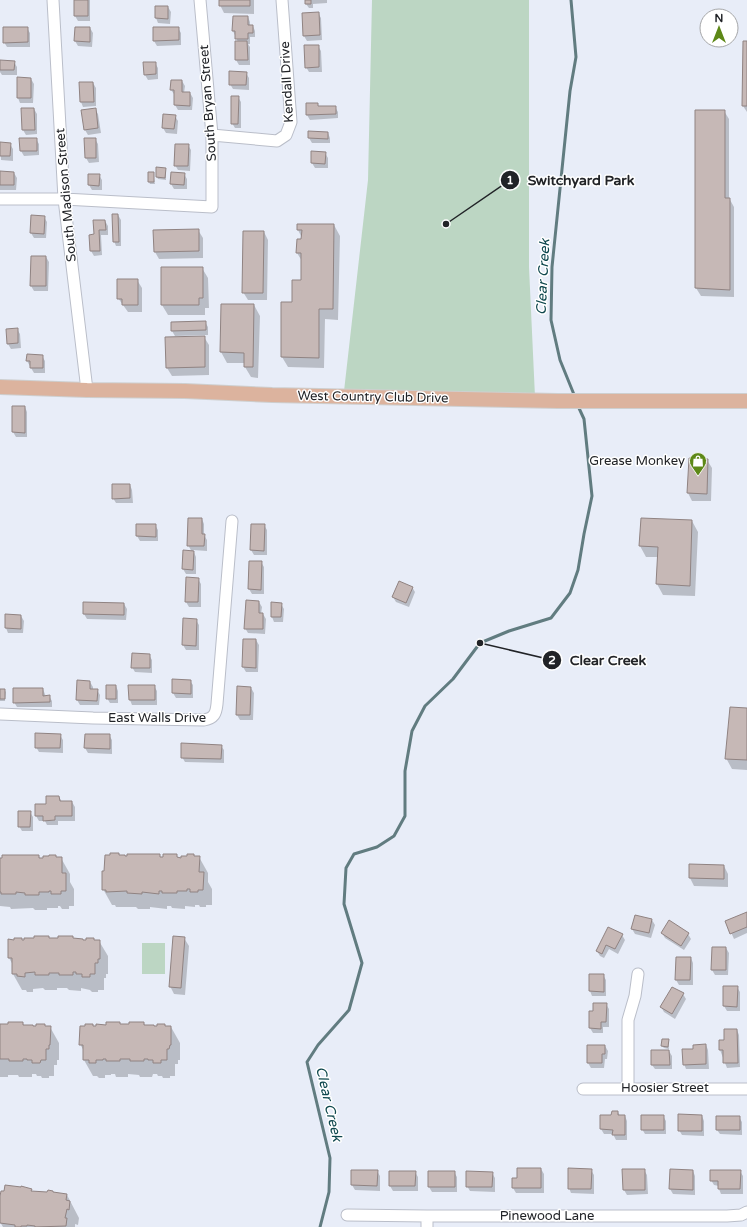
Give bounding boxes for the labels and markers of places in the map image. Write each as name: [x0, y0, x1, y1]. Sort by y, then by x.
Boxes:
callout: Switchyard Park: [500, 167, 642, 193]
shop icon: Grease Monkey: [688, 451, 708, 476]
place label: Grease Monkey: [589, 453, 685, 469]
callout: Clear Creek: [542, 647, 654, 673]

